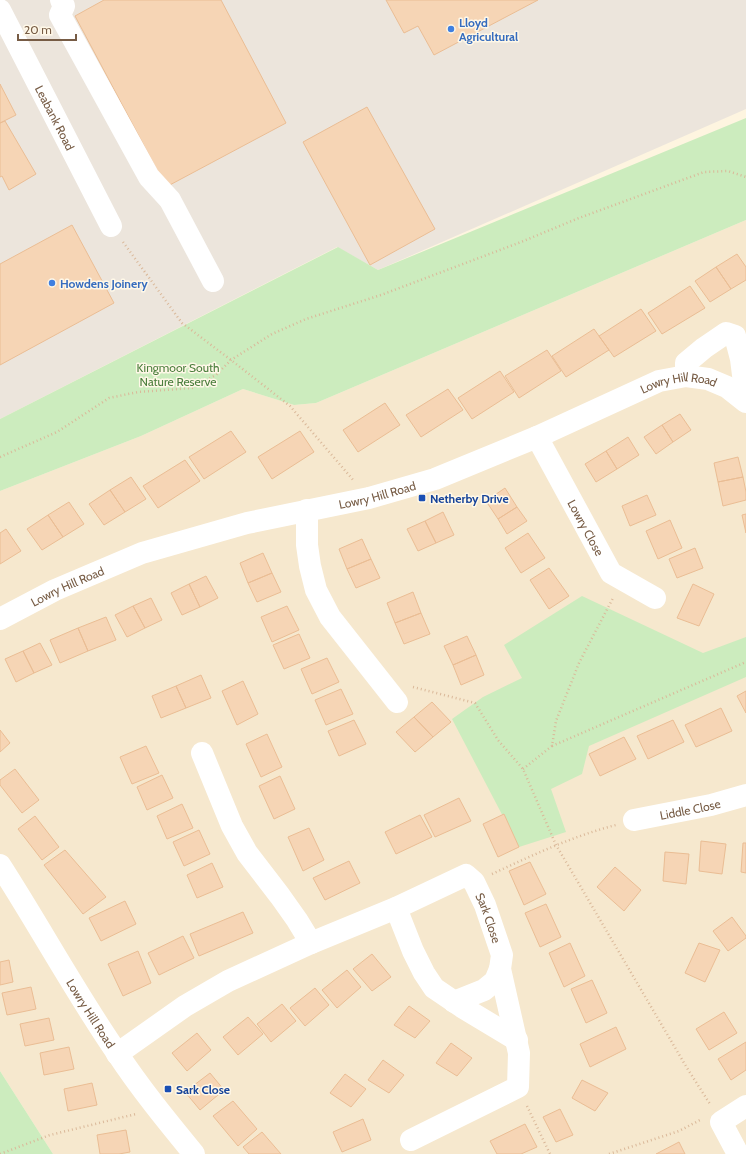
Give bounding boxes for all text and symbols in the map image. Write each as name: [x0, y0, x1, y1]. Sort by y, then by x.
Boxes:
place label: Lloyd Agricultural: [459, 15, 518, 44]
scale bar: [18, 16, 76, 42]
text: 20 m: [24, 22, 52, 37]
marker: Lloyd Agricultural: [446, 24, 456, 34]
street label: Leabank Road: [32, 83, 78, 153]
place label: Howdens Joinery: [60, 276, 148, 291]
marker: Howdens Joinery: [47, 278, 57, 288]
park label: Kingmoor South Nature Reserve: [137, 360, 219, 389]
street label: Lowry Hill Road: [637, 369, 719, 396]
street label: Lowry Hill Road: [337, 477, 417, 512]
place label: Netherby Drive: [430, 491, 509, 506]
marker: Netherby Drive: [417, 493, 427, 503]
street label: Lowry Close: [565, 497, 608, 558]
street label: Lowry Hill Road: [28, 563, 106, 609]
street label: Liddle Close: [658, 795, 722, 822]
street label: Sark Close: [473, 890, 505, 945]
street label: Lowry Hill Road: [64, 976, 119, 1051]
place label: Sark Close: [176, 1082, 230, 1097]
marker: Sark Close: [163, 1084, 173, 1094]

